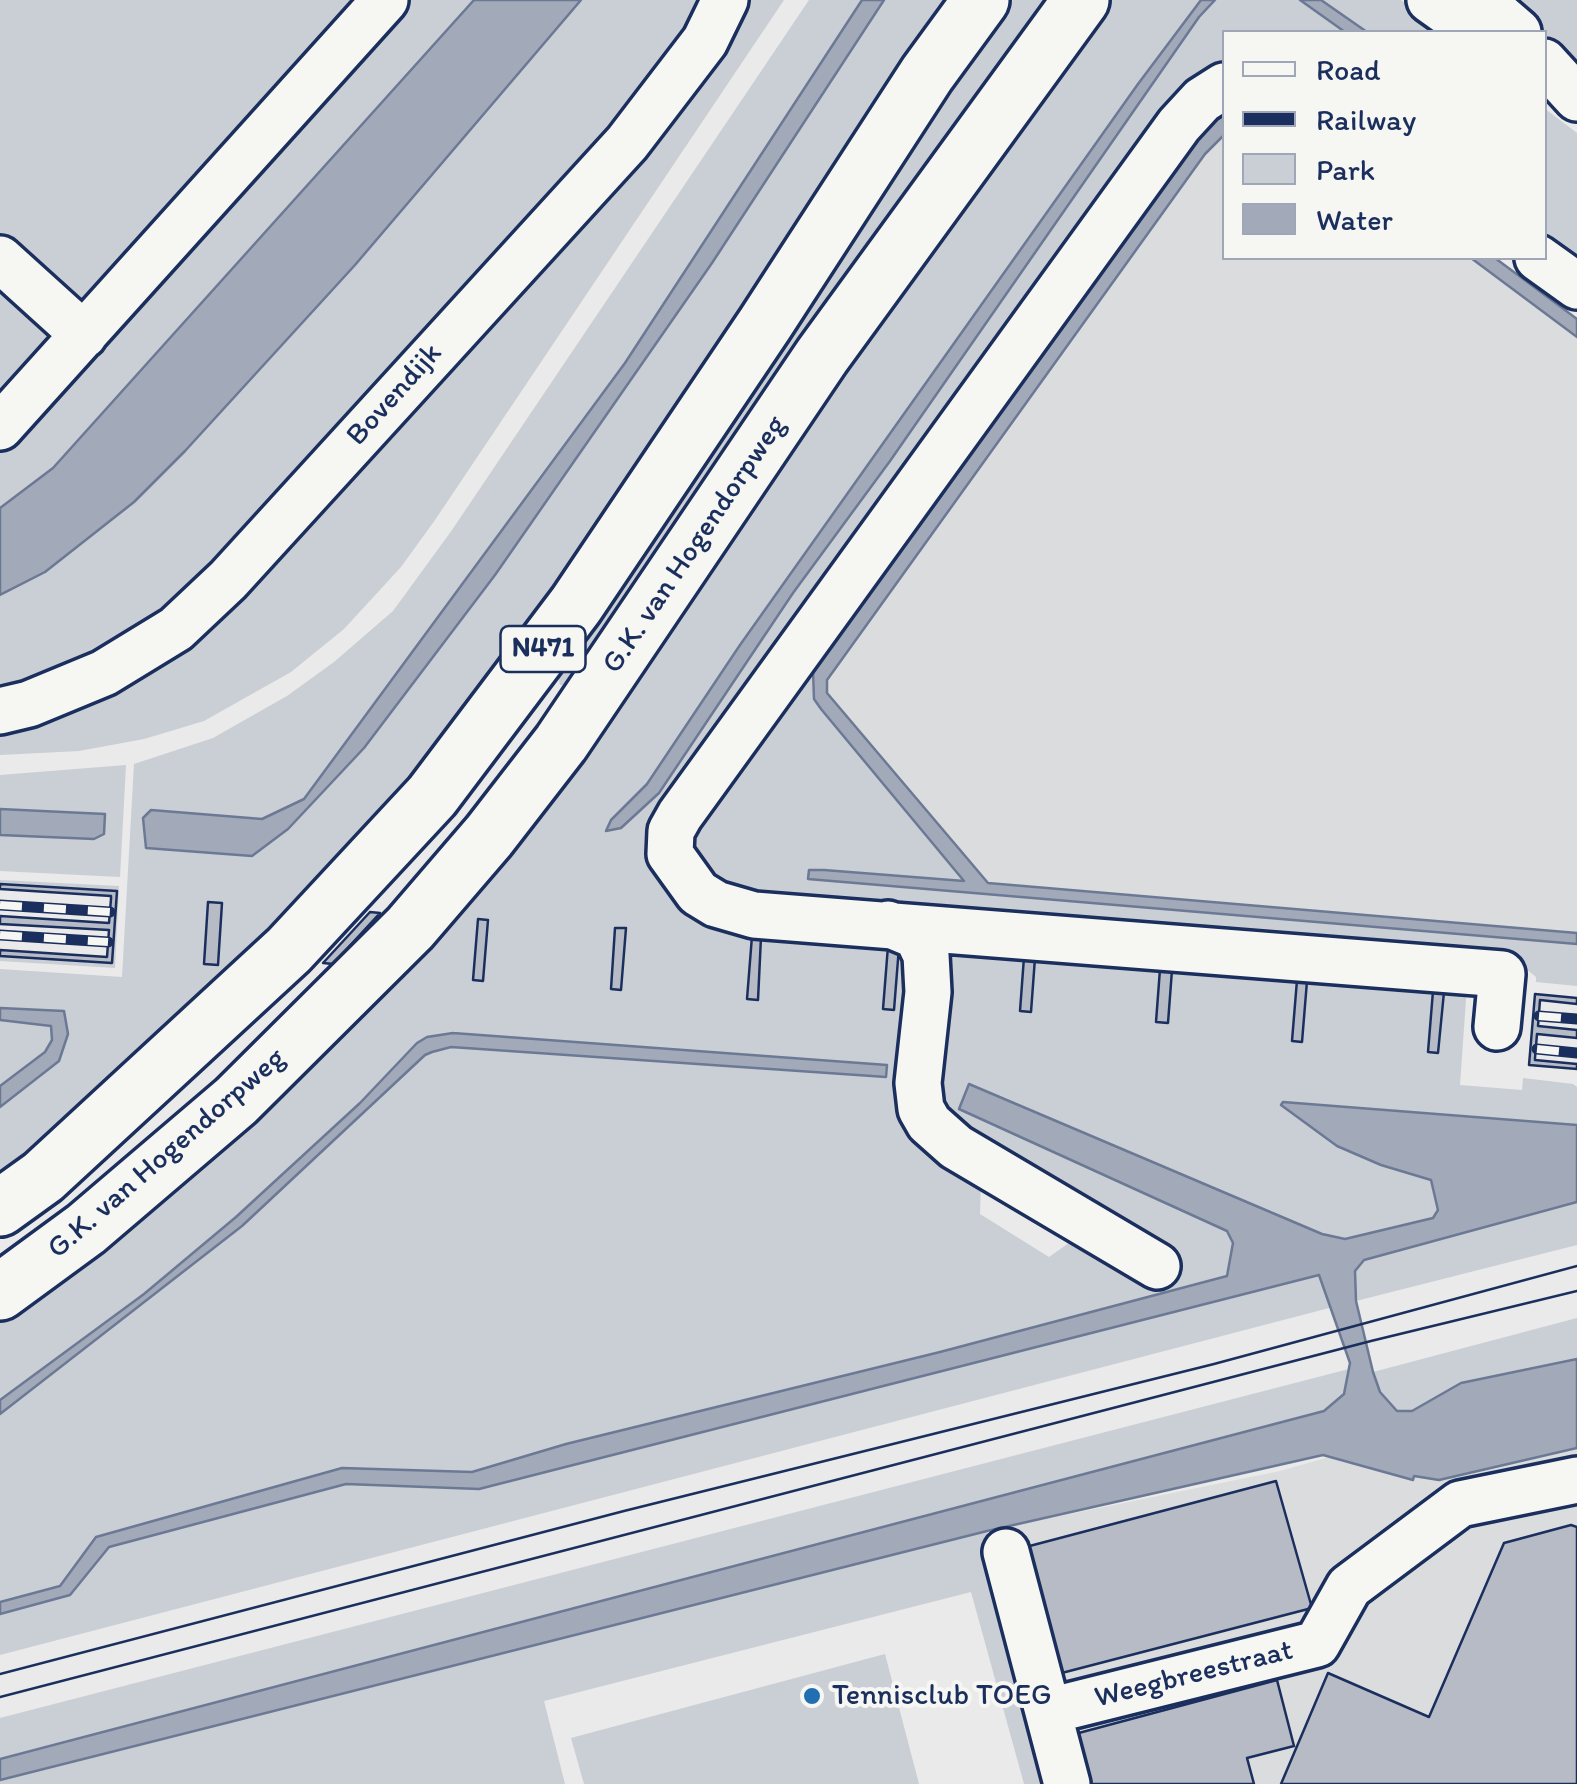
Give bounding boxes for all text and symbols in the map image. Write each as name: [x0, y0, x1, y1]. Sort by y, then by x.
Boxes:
legend: [1222, 30, 1547, 260]
text: Road: [1316, 51, 1381, 88]
text: Railway: [1316, 101, 1416, 138]
text: Park: [1316, 151, 1375, 188]
text: Water: [1316, 201, 1393, 238]
street label: Bovendijk: [340, 336, 450, 454]
street label: G.K. van Hogendorpweg: [595, 409, 795, 681]
road number: N471: [500, 626, 586, 672]
street label: G.K. van Hogendorpweg: [41, 1041, 293, 1267]
street label: Weegbreestraat: [1091, 1633, 1297, 1717]
place label: Tennisclub TOEG: [832, 1678, 1052, 1714]
marker: Tennisclub TOEG: [801, 1685, 823, 1707]

